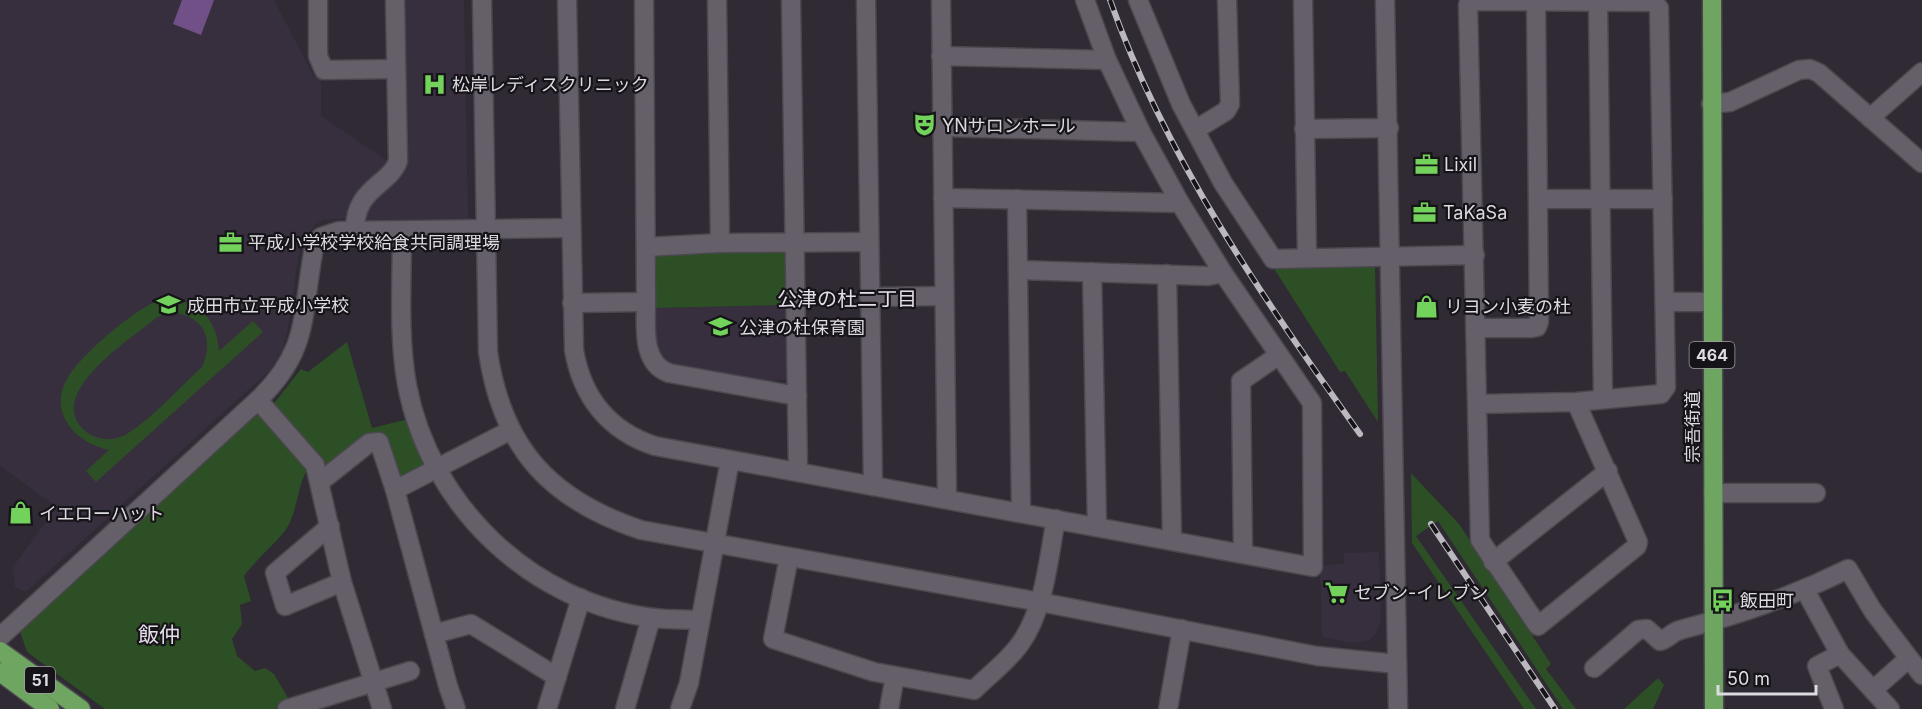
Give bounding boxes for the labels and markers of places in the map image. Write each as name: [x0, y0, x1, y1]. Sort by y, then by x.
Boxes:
hospital icon: 松岸レディスクリニック: [421, 71, 447, 97]
place label: 松岸レディスクリニック: [452, 74, 649, 95]
theatre icon: YNサロンホール: [911, 112, 937, 138]
place label: YNサロンホール: [942, 115, 1076, 136]
office icon: Lixil: [1413, 151, 1439, 177]
place label: Lixil: [1444, 154, 1477, 175]
office icon: TaKaSa: [1412, 199, 1438, 225]
place label: TaKaSa: [1443, 202, 1507, 223]
office icon: 平成小学校学校給食共同調理場: [217, 229, 243, 255]
place label: 平成小学校学校給食共同調理場: [248, 232, 500, 253]
school or university icon: 成田市立平成小学校: [156, 292, 182, 318]
shop icon: リヨン小麦の杜: [1414, 293, 1440, 319]
place label: 成田市立平成小学校: [187, 295, 349, 316]
place label: リヨン小麦の杜: [1445, 296, 1571, 317]
school or university icon: 公津の杜保育園: [708, 314, 734, 340]
place label: 公津の杜保育園: [739, 317, 865, 338]
shop icon: イエローハット: [8, 500, 34, 526]
place label: イエローハット: [39, 503, 164, 524]
supermarket icon: セブン-イレブン: [1323, 579, 1349, 605]
place label: セブン-イレブン: [1354, 582, 1488, 603]
bus stop icon: 飯田町: [1709, 587, 1735, 613]
place label: 飯田町: [1740, 590, 1794, 611]

